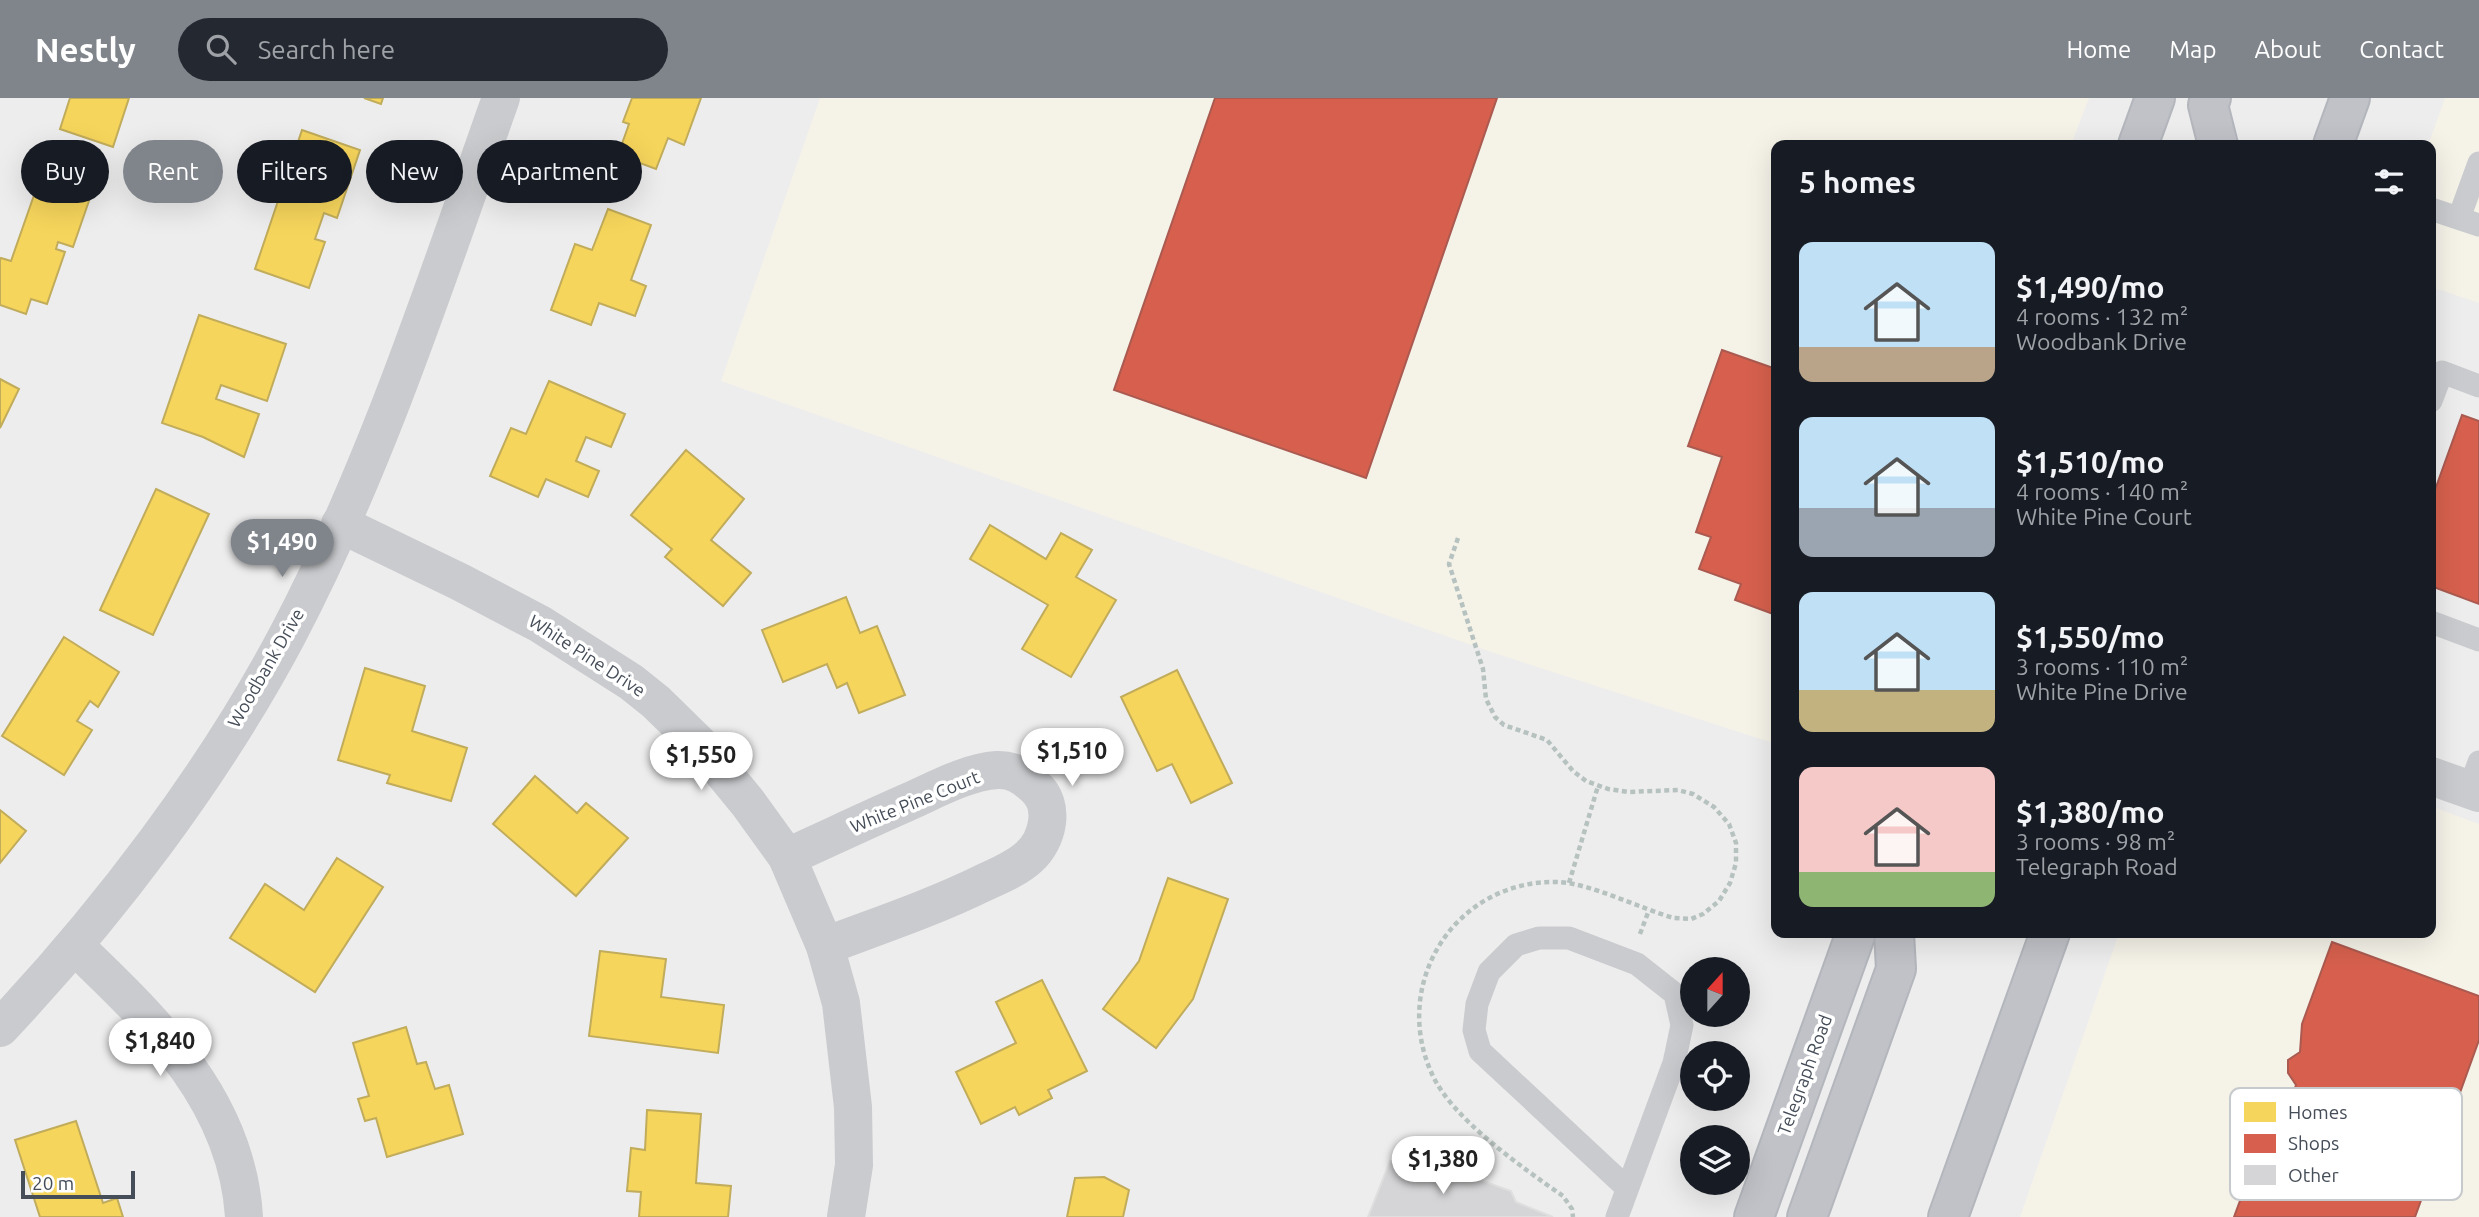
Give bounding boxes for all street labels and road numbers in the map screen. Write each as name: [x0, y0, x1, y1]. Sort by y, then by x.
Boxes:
street label: Woodbank Drive: [223, 605, 307, 730]
street label: White Pine Drive: [526, 610, 649, 700]
street label: White Pine Court: [847, 766, 982, 836]
street label: Telegraph Road: [1773, 1012, 1835, 1138]

